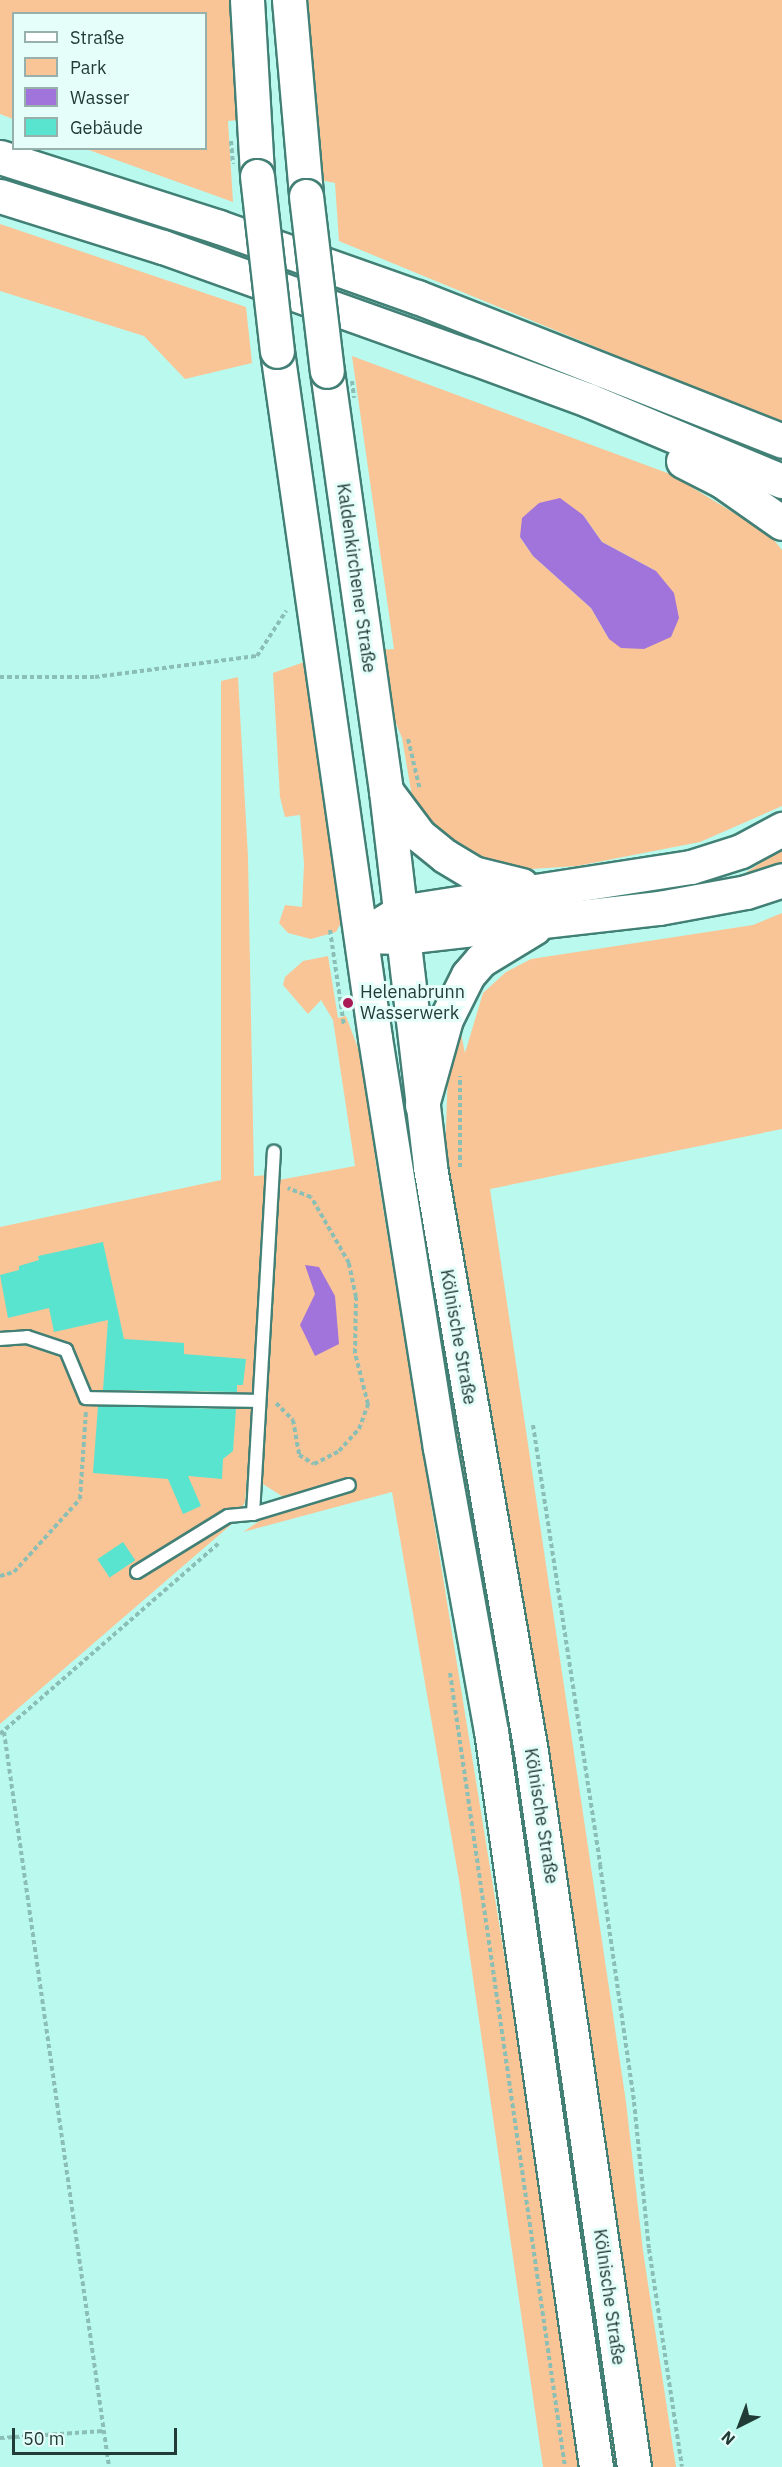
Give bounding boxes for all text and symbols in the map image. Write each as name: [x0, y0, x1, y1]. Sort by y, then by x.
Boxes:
legend: [12, 12, 207, 150]
text: Straße: [70, 26, 124, 49]
text: Park: [70, 56, 106, 79]
text: Wasser: [70, 86, 129, 109]
text: Gebäude: [70, 116, 143, 139]
street label: Kaldenkirchener Straße: [332, 482, 380, 674]
place label: Helenabrunn Wasserwerk: [360, 982, 465, 1024]
marker: Helenabrunn Wasserwerk: [341, 996, 355, 1010]
street label: Kölnische Straße: [435, 1268, 481, 1406]
street label: Kölnische Straße: [520, 1747, 562, 1885]
street label: Kölnische Straße: [589, 2228, 629, 2366]
north arrow: [710, 2395, 770, 2455]
scale bar: [15, 2416, 180, 2454]
text: 50 m: [23, 2427, 65, 2450]
text: N: [717, 2427, 739, 2450]

